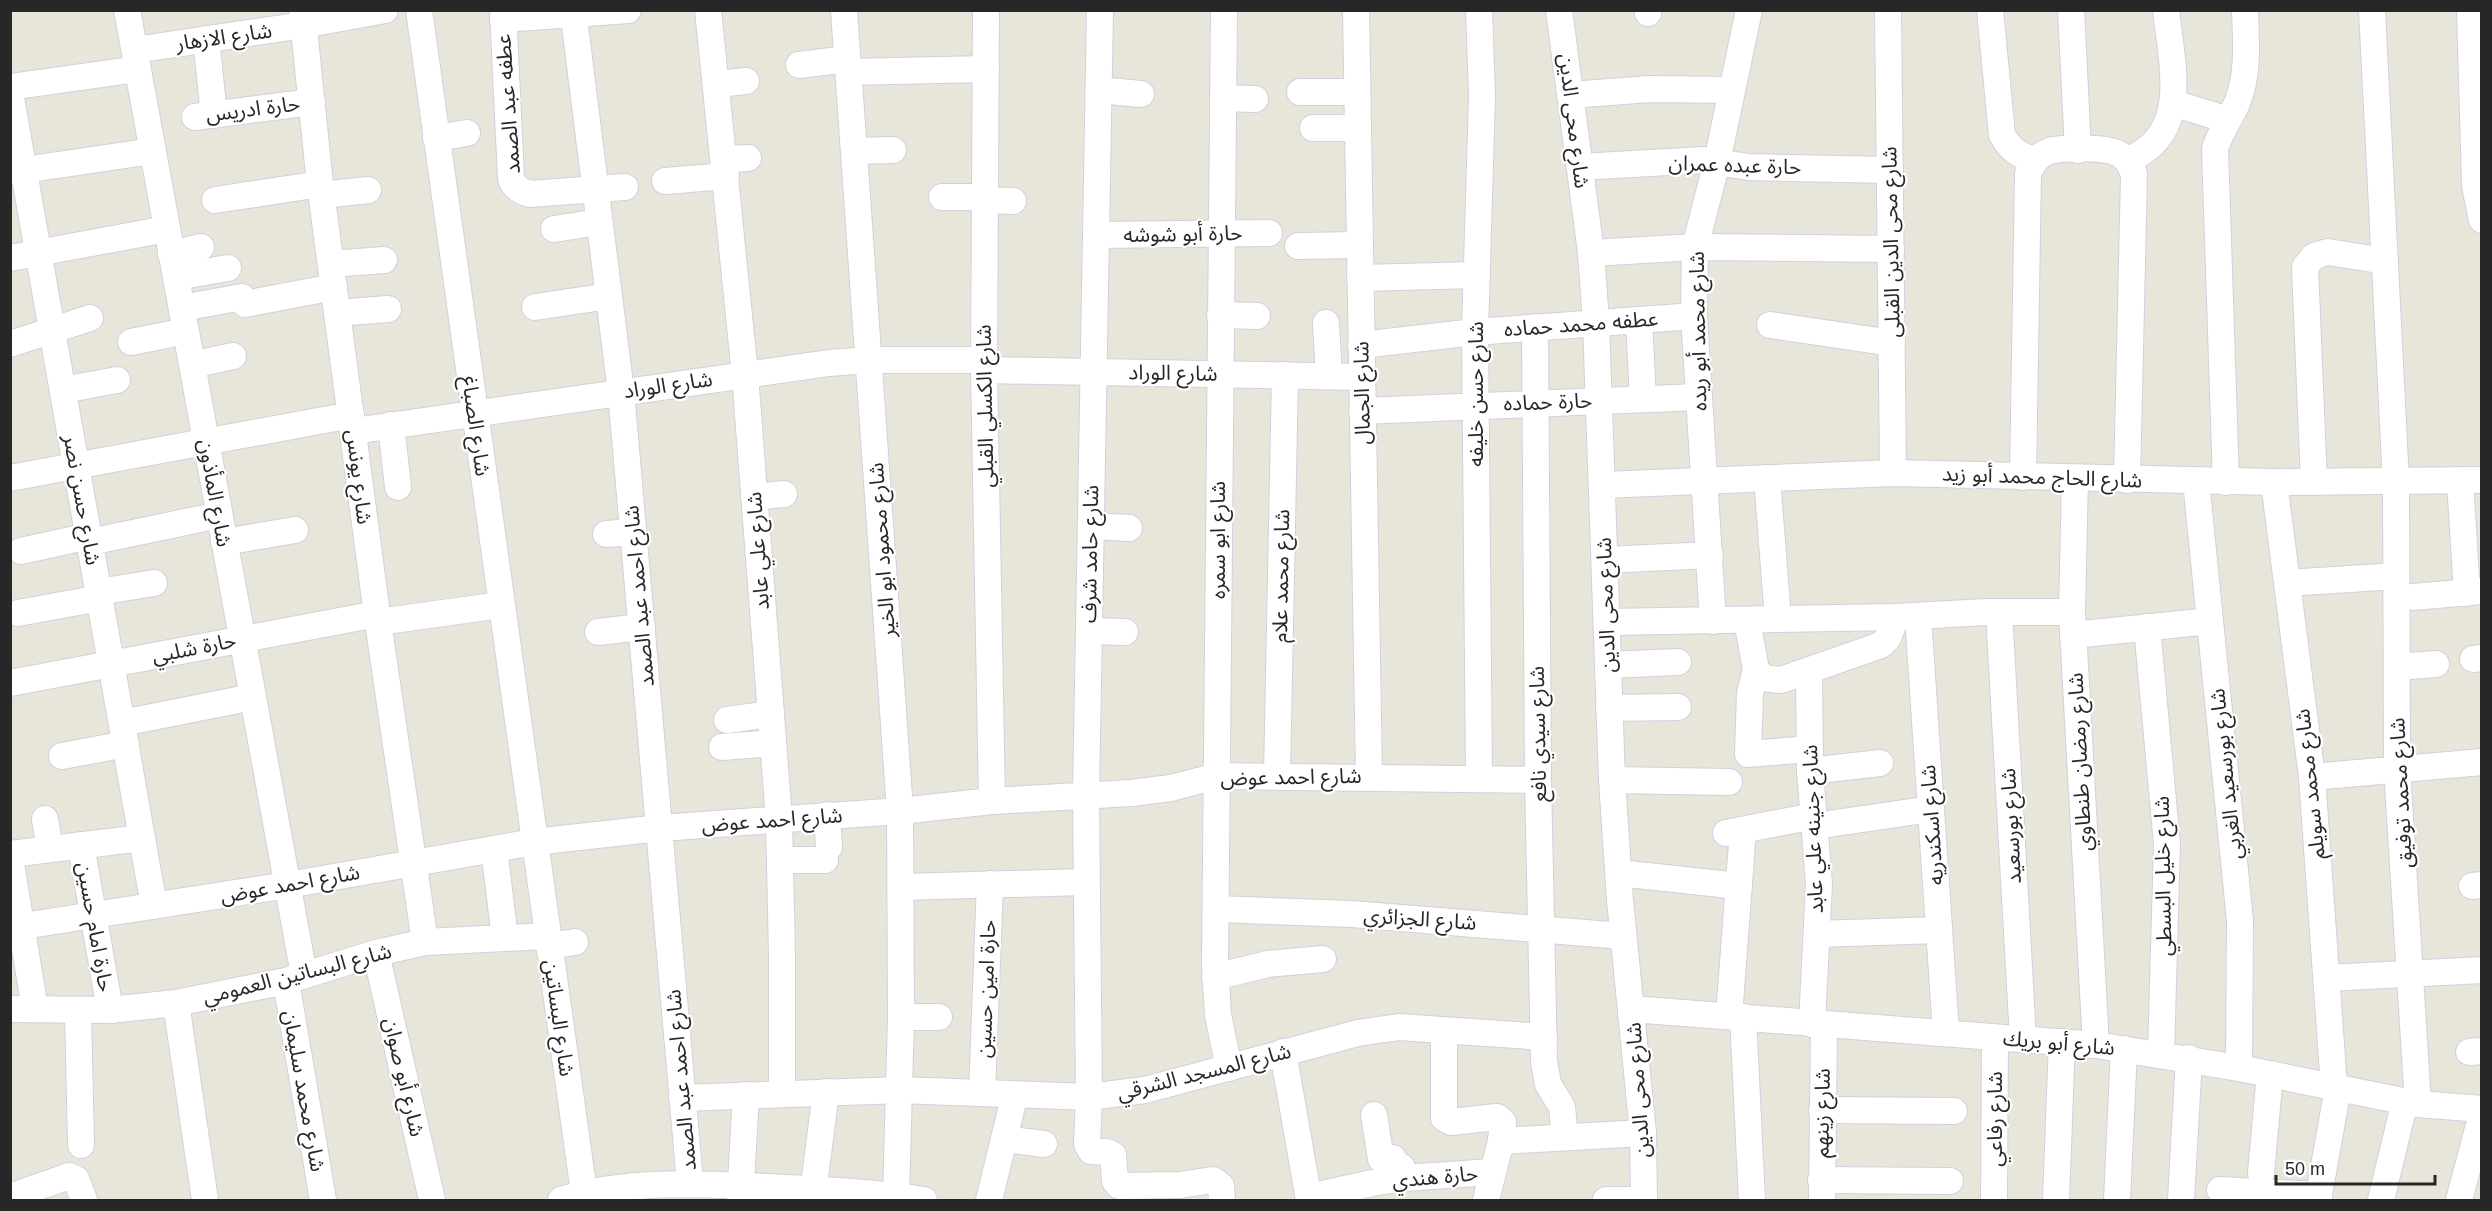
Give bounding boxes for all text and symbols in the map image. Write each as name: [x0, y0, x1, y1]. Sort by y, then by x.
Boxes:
street label: شارع الازهار: [173, 18, 274, 59]
street label: عطفه عبد الصمد: [491, 33, 524, 175]
street label: شارع محى الدين: [1551, 52, 1594, 190]
street label: حارة ادريس: [205, 91, 301, 127]
street label: شارع محى الدين القبلى: [1877, 146, 1908, 338]
street label: حارة عبده عمران: [1668, 151, 1802, 179]
street label: حارة أبو شوشه: [1123, 220, 1243, 247]
street label: شارع محمد أبو ريده: [1684, 251, 1714, 411]
street label: عطفه محمد حماده: [1503, 307, 1659, 340]
street label: شارع حسن خليفه: [1464, 321, 1491, 467]
street label: شارع الكسلي القبلي: [972, 324, 1002, 488]
street label: شارع الجمال: [1349, 341, 1378, 445]
street label: شارع الوراد: [1128, 360, 1218, 389]
street label: شارع الوراد: [622, 367, 714, 406]
street label: شارع الصباغ: [454, 374, 495, 478]
street label: حارة حماده: [1503, 388, 1593, 416]
street label: شارع يونس: [338, 428, 377, 526]
street label: شارع حسن نصر: [56, 432, 105, 568]
street label: شارع المأذون: [191, 437, 237, 549]
street label: شارع محمود ابو الخير: [864, 461, 903, 639]
street label: شارع الحاج محمد أبو زيد: [1941, 461, 2143, 495]
street label: شارع ابو سمره: [1206, 481, 1233, 599]
street label: شارع حامد شرف: [1077, 485, 1106, 623]
street label: شارع علي عابد: [742, 491, 778, 611]
street label: شارع احمد عبد الصمد: [619, 504, 662, 688]
street label: شارع محمد علام: [1268, 509, 1298, 643]
street label: شارع محى الدين: [1592, 537, 1623, 673]
street label: حارة شلبي: [150, 628, 239, 672]
street label: شارع سيدي نافع: [1525, 666, 1555, 802]
street label: شارع رمضان طنطاوي: [2063, 672, 2101, 852]
street label: شارع بورسعيد الغربي: [2205, 687, 2251, 861]
street label: شارع محمد سويلم: [2290, 707, 2333, 860]
street label: شارع محمد توفيق: [2385, 717, 2420, 869]
street label: شارع جنينه علي عابد: [1798, 744, 1832, 914]
street label: شارع احمد عوض: [1220, 764, 1362, 793]
street label: شارع اسكندريه: [1916, 764, 1951, 886]
street label: شارع بورسعيد: [1996, 767, 2029, 884]
street label: شارع خليل البسطي: [2150, 796, 2180, 956]
street label: شارع احمد عوض: [701, 803, 843, 840]
street label: حارة امام حسين: [68, 860, 118, 994]
street label: شارع احمد عوض: [218, 860, 362, 911]
street label: شارع الجزائري: [1362, 903, 1477, 939]
street label: حارة امين حسين: [972, 920, 1000, 1058]
street label: شارع البساتين العمومي: [200, 939, 395, 1013]
street label: شارع البساتين: [536, 958, 579, 1078]
street label: شارع احمد عبد الصمد: [661, 988, 704, 1172]
street label: شارع محمد سليمان: [275, 1008, 330, 1174]
street label: شارع أبو صوان: [376, 1015, 430, 1139]
street label: شارع محى الدين: [1621, 1021, 1658, 1159]
street label: شارع أبو بريك: [2002, 1026, 2116, 1063]
street label: شارع المسجد الشرقي: [1115, 1039, 1294, 1109]
street label: شارع زينهم: [1809, 1068, 1838, 1158]
street label: شارع رفاعي: [1983, 1071, 2011, 1167]
scale bar: [2276, 1148, 2435, 1186]
text: 50 m: [2285, 1159, 2325, 1179]
street label: حارة هندي: [1391, 1161, 1479, 1197]

